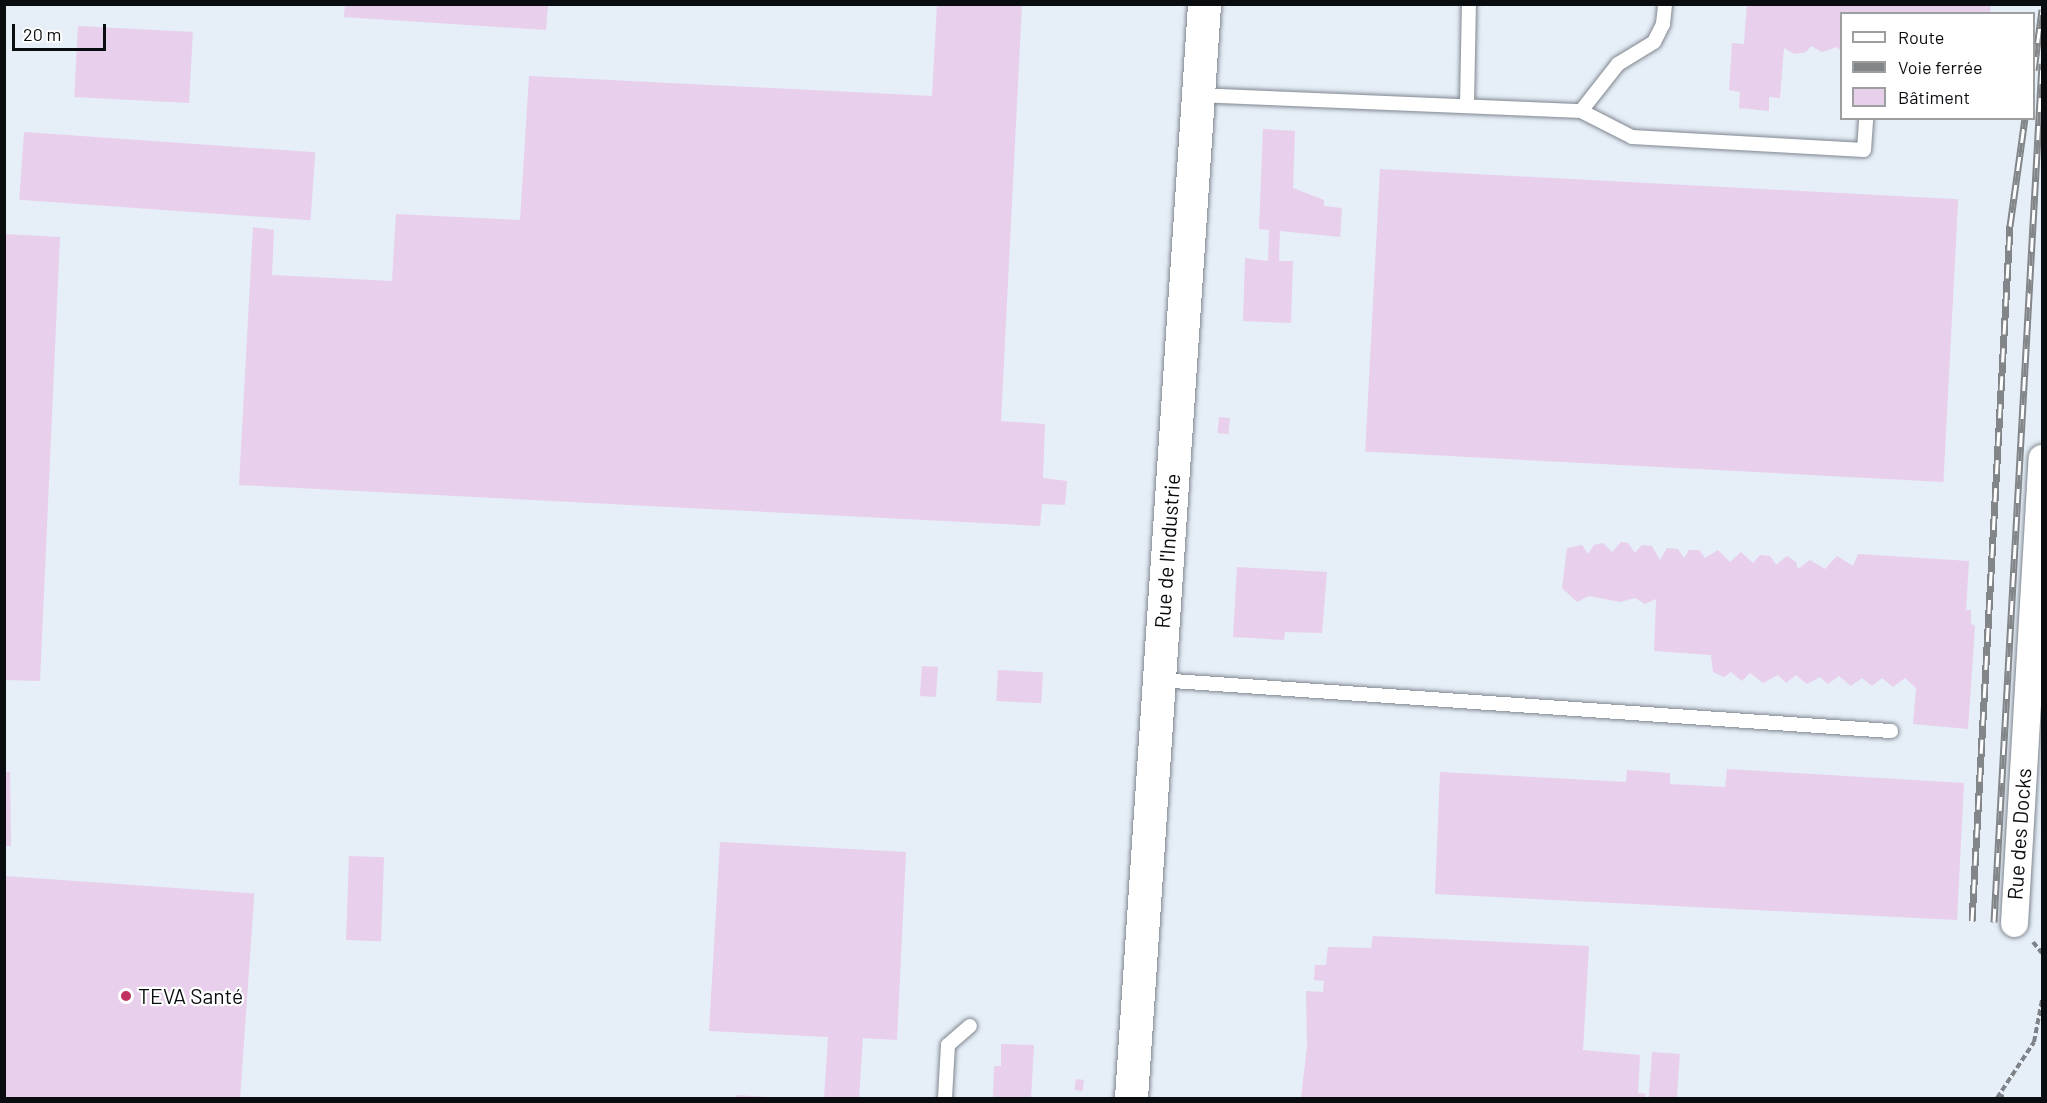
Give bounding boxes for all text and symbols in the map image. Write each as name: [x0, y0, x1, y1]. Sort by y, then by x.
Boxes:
scale bar: [15, 12, 110, 50]
legend: [1840, 12, 2035, 120]
text: 20 m: [23, 23, 61, 45]
text: Route: [1898, 26, 1944, 48]
text: Voie ferrée: [1898, 56, 1983, 78]
text: Bâtiment: [1898, 86, 1970, 108]
street label: Rue de l'Industrie: [1149, 473, 1185, 629]
street label: Rue des Docks: [2002, 767, 2036, 901]
place label: TEVA Santé: [138, 983, 243, 1009]
marker: TEVA Santé: [119, 989, 133, 1003]

